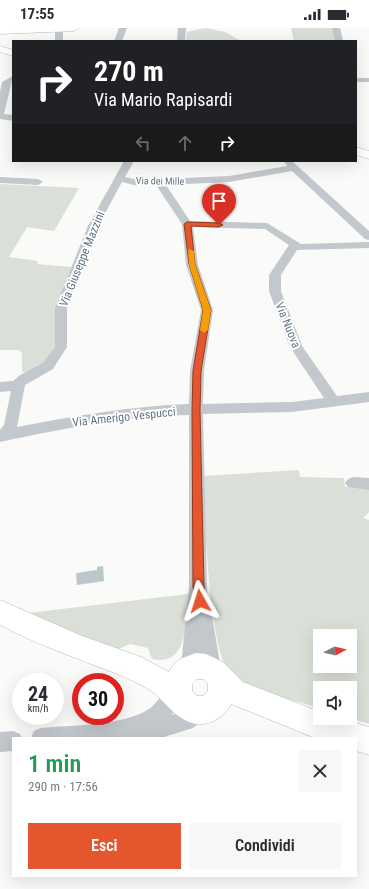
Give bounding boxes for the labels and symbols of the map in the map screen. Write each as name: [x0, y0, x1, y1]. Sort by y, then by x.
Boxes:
street label: Via dei Mille: [136, 175, 185, 187]
pin: [202, 184, 236, 225]
street label: Via Giuseppe Mazzini: [56, 209, 108, 309]
street label: Via Nuova: [273, 300, 304, 350]
street label: Via Amerigo Vespucci: [72, 405, 176, 429]
position arrow: [179, 580, 221, 622]
north arrow: [313, 629, 357, 673]
speed limit sign: 30: [72, 673, 124, 725]

